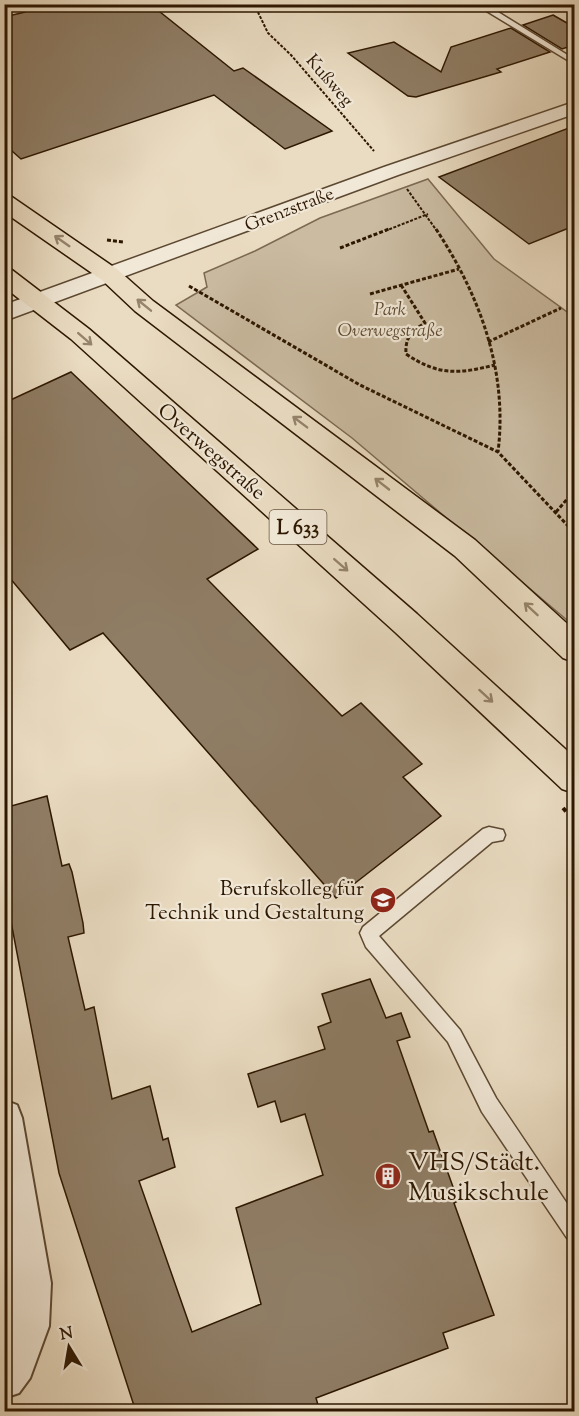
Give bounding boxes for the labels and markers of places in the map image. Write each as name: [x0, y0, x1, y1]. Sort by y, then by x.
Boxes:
place label: Berufskolleg für Technik und Gestaltung: [145, 875, 364, 929]
school or university icon: Berufskolleg für Technik und Gestaltung: [368, 885, 398, 915]
place label: VHS/Städt. Musikschule: [408, 1145, 549, 1212]
building icon: VHS/Städt. Musikschule: [373, 1161, 403, 1191]

